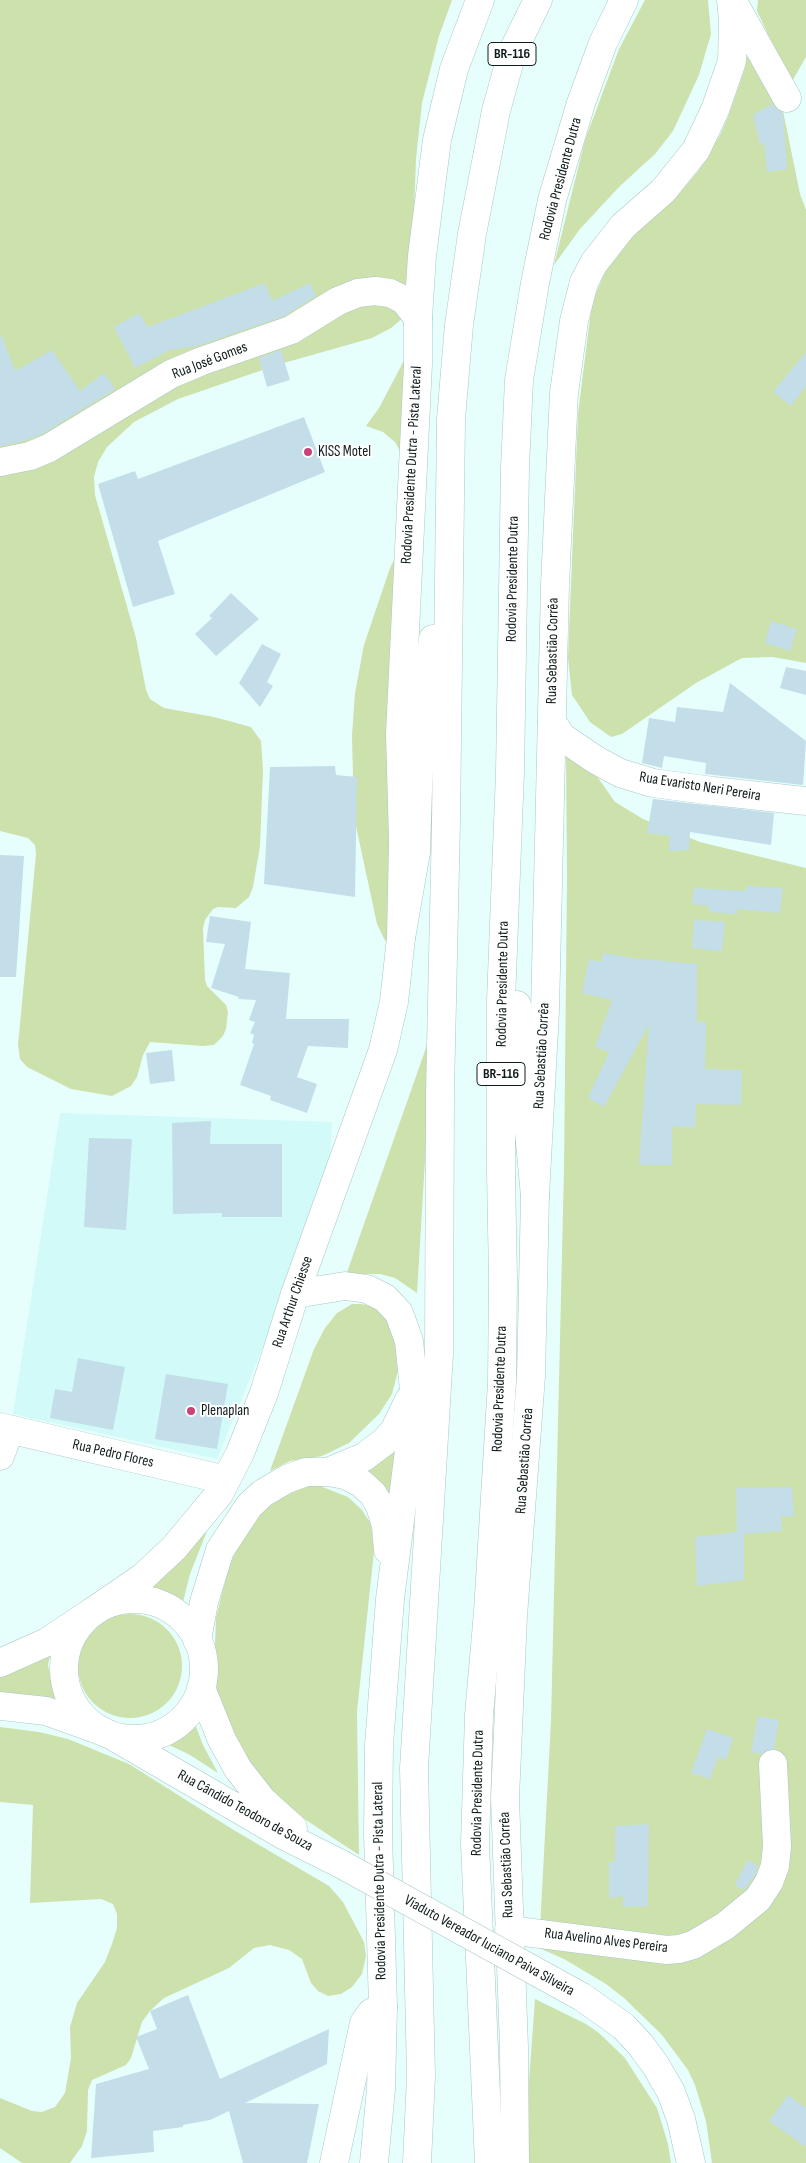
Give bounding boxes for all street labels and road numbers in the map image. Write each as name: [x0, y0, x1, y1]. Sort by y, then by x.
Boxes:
road number: BR-116: [488, 42, 536, 66]
street label: Rodovia Presidente Dutra: [536, 116, 586, 242]
street label: Rua José Gomes: [170, 338, 250, 384]
street label: Rodovia Presidente Dutra - Pista Lateral: [398, 365, 426, 565]
street label: Rodovia Presidente Dutra: [503, 516, 523, 642]
street label: Rua Sebastião Corrêa: [543, 598, 563, 704]
street label: Rua Evaristo Neri Pereira: [638, 769, 762, 805]
street label: Rodovia Presidente Dutra: [493, 921, 513, 1047]
street label: Rua Sebastião Corrêa: [530, 1002, 554, 1110]
road number: BR-116: [477, 1062, 525, 1086]
street label: Rua Arthur Chiesse: [269, 1254, 317, 1350]
street label: Rodovia Presidente Dutra: [489, 1326, 511, 1452]
street label: Rua Sebastião Corrêa: [512, 1407, 538, 1515]
street label: Rua Pedro Flores: [71, 1436, 155, 1472]
street label: Rodovia Presidente Dutra: [468, 1730, 488, 1856]
street label: Rua Cândido Teodoro de Souza: [174, 1766, 316, 1856]
street label: Rodovia Presidente Dutra - Pista Lateral: [369, 1782, 391, 1980]
street label: Rua Sebastião Corrêa: [496, 1811, 518, 1919]
street label: Viaduto Vereador luciano Paiva Silveira: [401, 1892, 577, 2000]
street label: Rua Avelino Alves Pereira: [543, 1924, 669, 1958]

